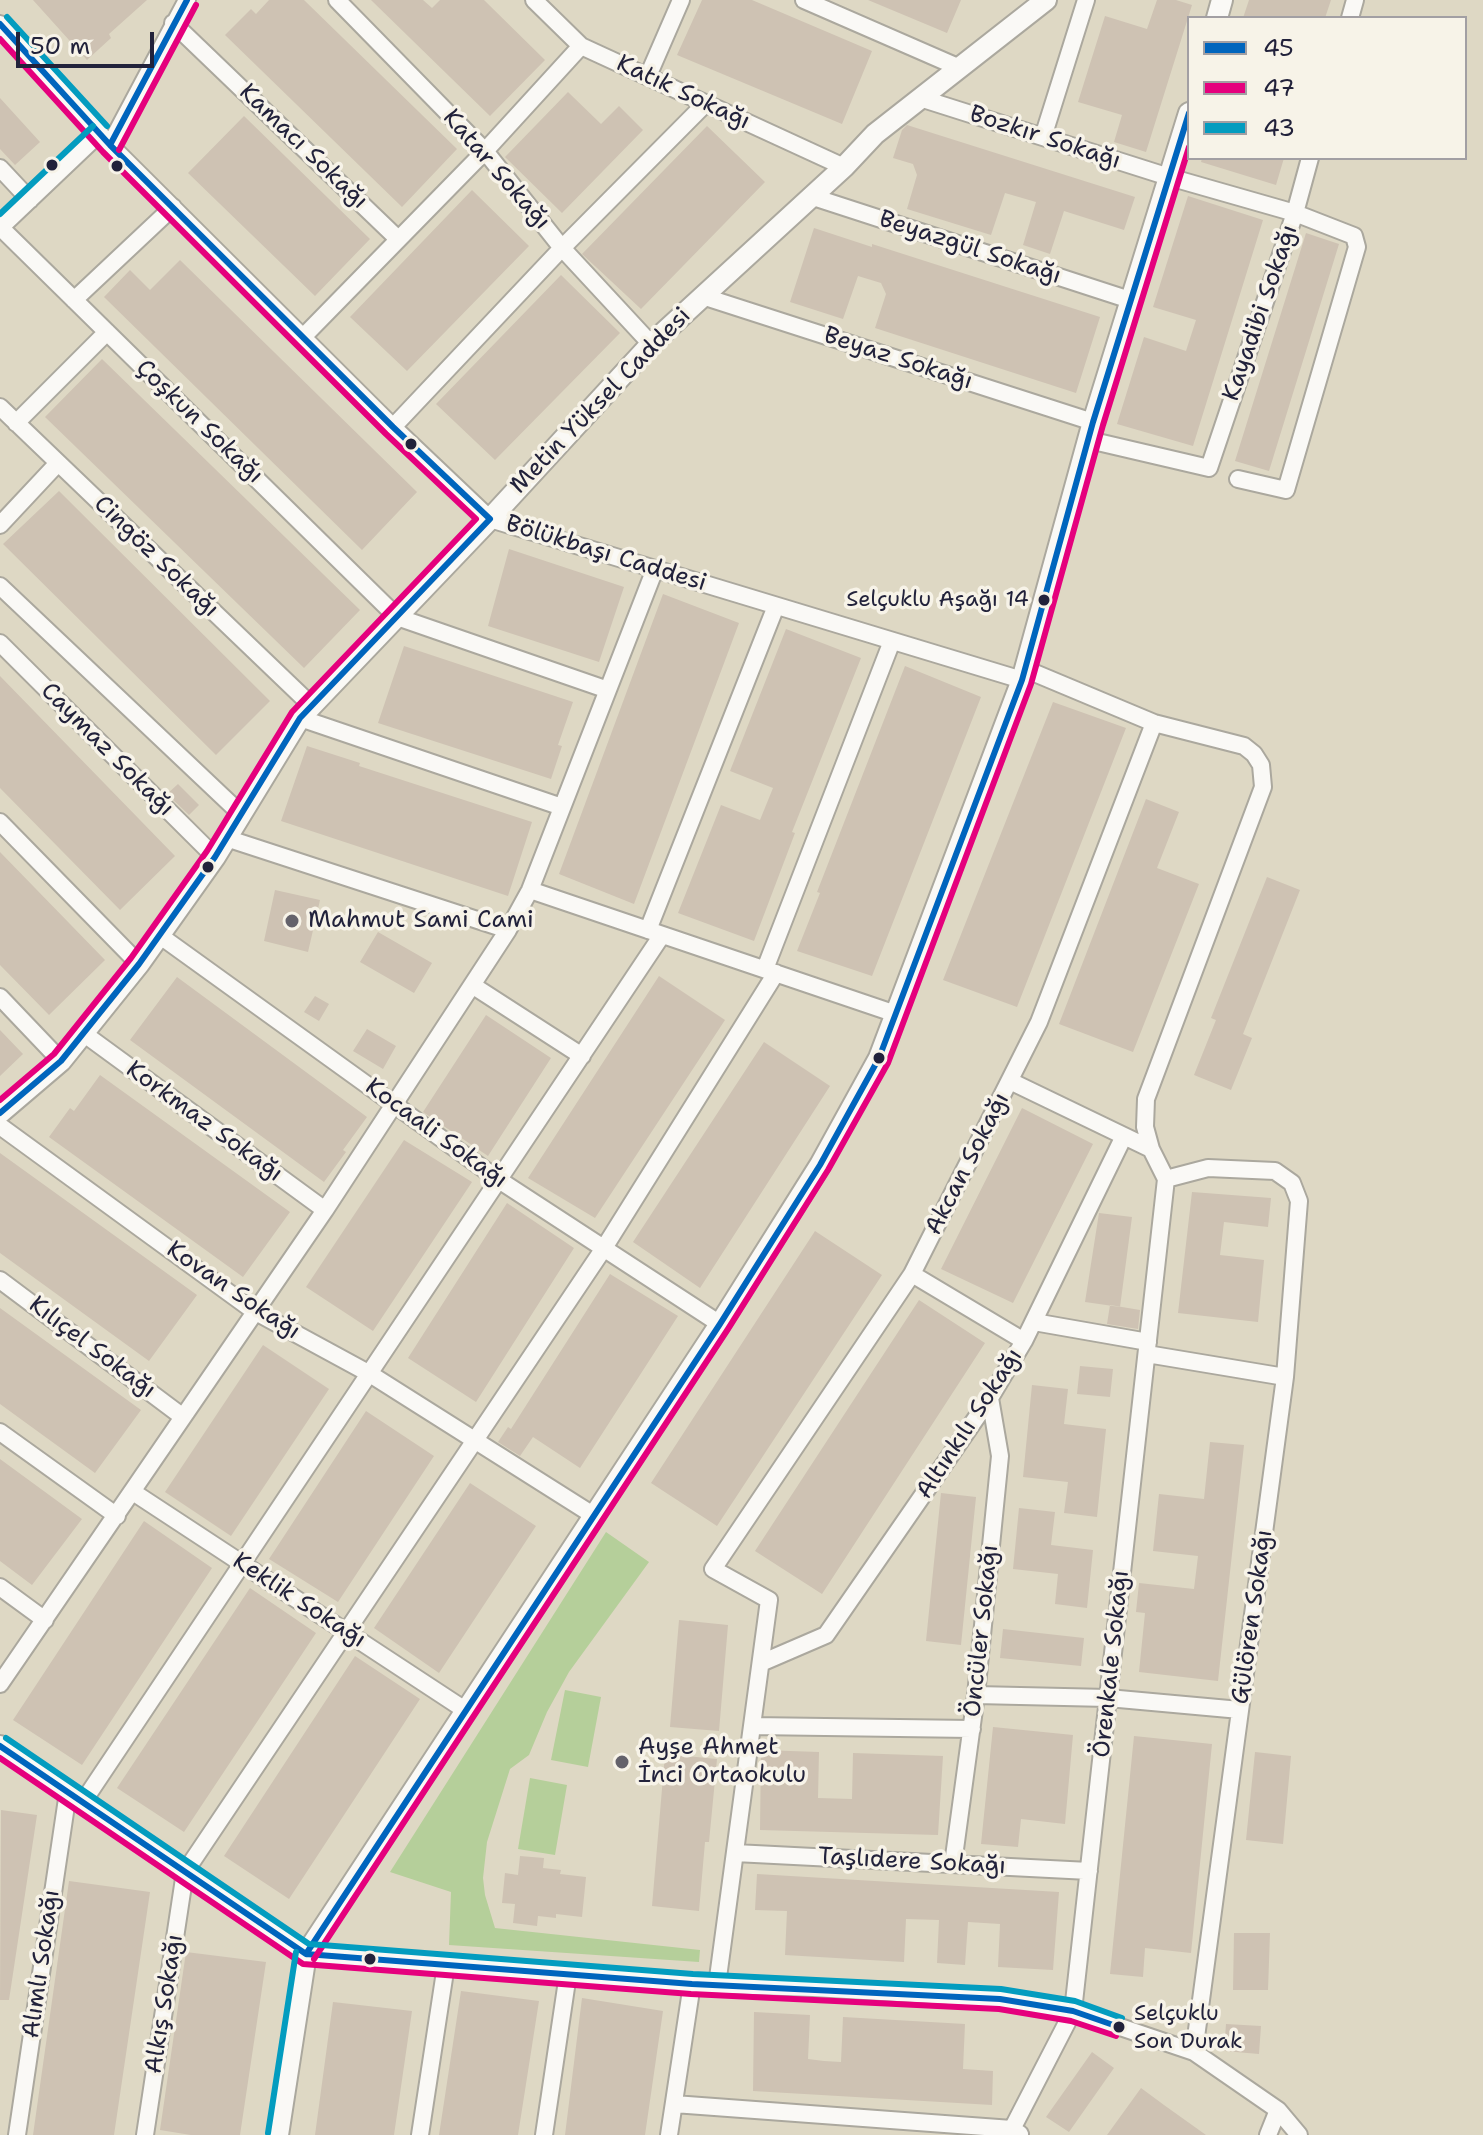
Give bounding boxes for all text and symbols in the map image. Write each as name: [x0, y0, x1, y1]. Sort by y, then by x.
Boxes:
scale bar: [20, 16, 158, 66]
legend: [1187, 16, 1467, 160]
text: 50 m: [30, 30, 90, 62]
text: 45: [1263, 32, 1294, 64]
street label: Katık Sokağı: [612, 49, 754, 137]
text: 47: [1263, 72, 1295, 104]
street label: Kamacı Sokağı: [233, 78, 373, 216]
street label: Bozkır Sokağı: [966, 100, 1124, 176]
street label: Katar Sokağı: [436, 104, 556, 236]
text: 43: [1263, 112, 1295, 144]
unlabelled marker: [44, 157, 60, 173]
unlabelled marker: [109, 158, 125, 174]
street label: Beyazgül Sokağı: [875, 205, 1065, 291]
street label: Kayadibi Sokağı: [1217, 221, 1305, 405]
street label: Metin Yüksel Caddesi: [505, 302, 697, 500]
street label: Beyaz Sokağı: [820, 321, 976, 397]
street label: Çoşkun Sokağı: [129, 354, 269, 490]
unlabelled marker: [403, 436, 419, 452]
street label: Cingöz Sokağı: [87, 490, 225, 624]
street label: Bölükbaşı Caddesi: [502, 510, 710, 598]
place label: Selçuklu Aşağı 14: [846, 587, 1029, 613]
marker: Selçuklu Aşağı 14: [1036, 592, 1052, 608]
street label: Caymaz Sokağı: [34, 677, 180, 823]
unlabelled marker: [200, 859, 216, 875]
place label: Mahmut Sami Cami: [308, 907, 534, 935]
marker: Mahmut Sami Cami: [283, 912, 301, 930]
unlabelled marker: [871, 1050, 887, 1066]
street label: Korkmaz Sokağı: [120, 1055, 288, 1189]
street label: Kocaali Sokağı: [359, 1073, 513, 1195]
street label: Akcan Sokağı: [920, 1088, 1016, 1240]
street label: Kovan Sokağı: [161, 1236, 305, 1346]
street label: Kılıçel Sokağı: [23, 1291, 161, 1405]
street label: Altınkılı Sokağı: [911, 1343, 1029, 1505]
street label: Gülören Sokağı: [1226, 1528, 1280, 1706]
street label: Öncüler Sokağı: [959, 1543, 1005, 1719]
street label: Keklik Sokağı: [227, 1547, 371, 1655]
street label: Örenkale Sokağı: [1088, 1569, 1136, 1759]
place label: Ayşe Ahmet İnci Ortaokulu: [638, 1734, 806, 1790]
marker: Ayşe Ahmet İnci Ortaokulu: [613, 1753, 631, 1771]
street label: Taşlıdere Sokağı: [817, 1843, 1007, 1881]
street label: Alımlı Sokağı: [17, 1888, 67, 2040]
street label: Alkış Sokağı: [140, 1932, 190, 2076]
unlabelled marker: [362, 1951, 378, 1967]
place label: Selçuklu Son Durak: [1134, 2001, 1243, 2052]
marker: Selçuklu Son Durak: [1111, 2019, 1127, 2035]

